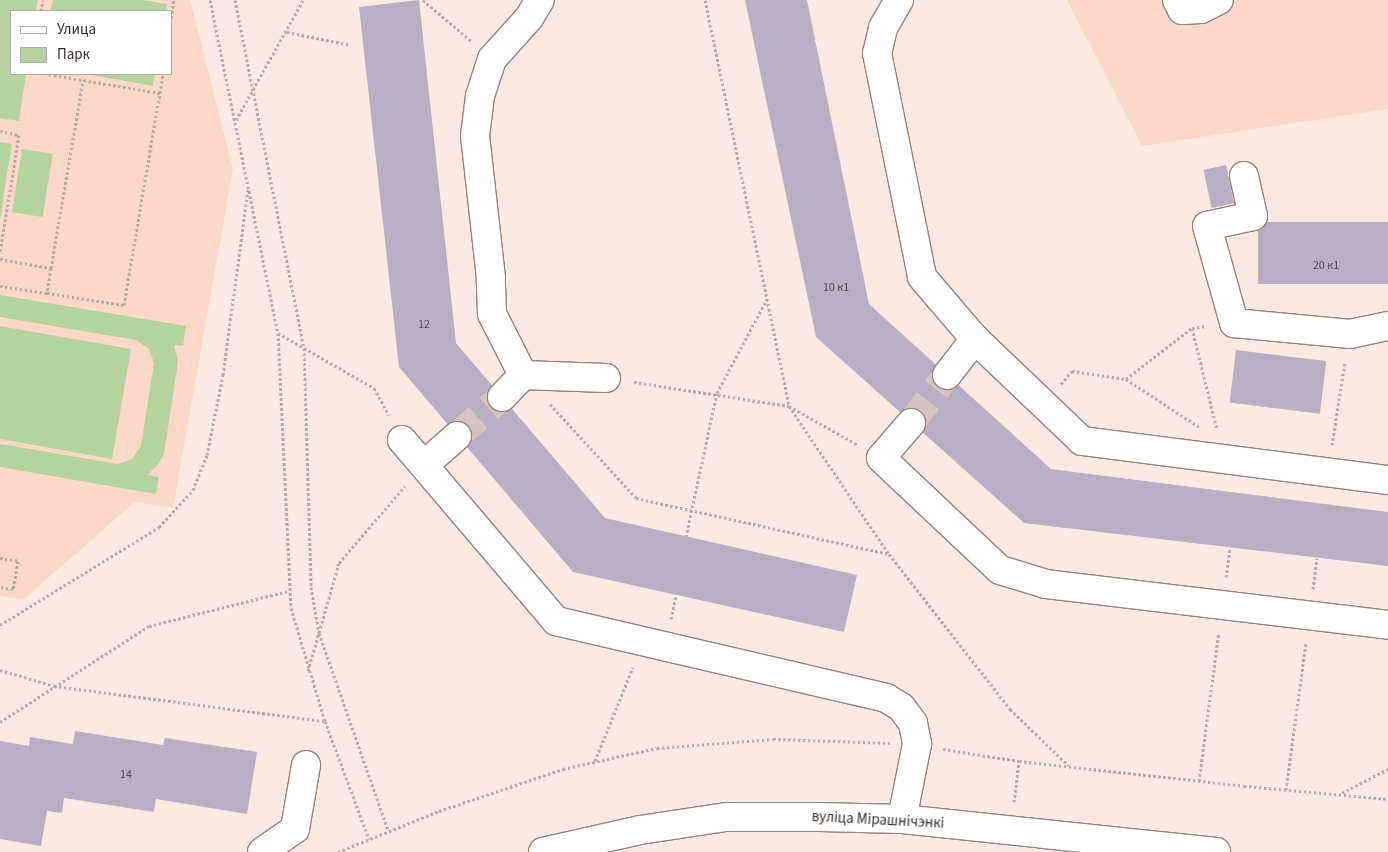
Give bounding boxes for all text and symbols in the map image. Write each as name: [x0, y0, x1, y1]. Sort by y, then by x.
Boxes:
legend: [10, 10, 172, 75]
text: Улица: [57, 19, 96, 40]
text: Парк: [57, 44, 90, 65]
house number: 20 к1: [1313, 259, 1339, 273]
house number: 10 к1: [823, 281, 849, 295]
house number: 12: [418, 318, 430, 332]
house number: 14: [120, 768, 132, 782]
street label: вуліца Мірашнічэнкі: [811, 808, 945, 832]

